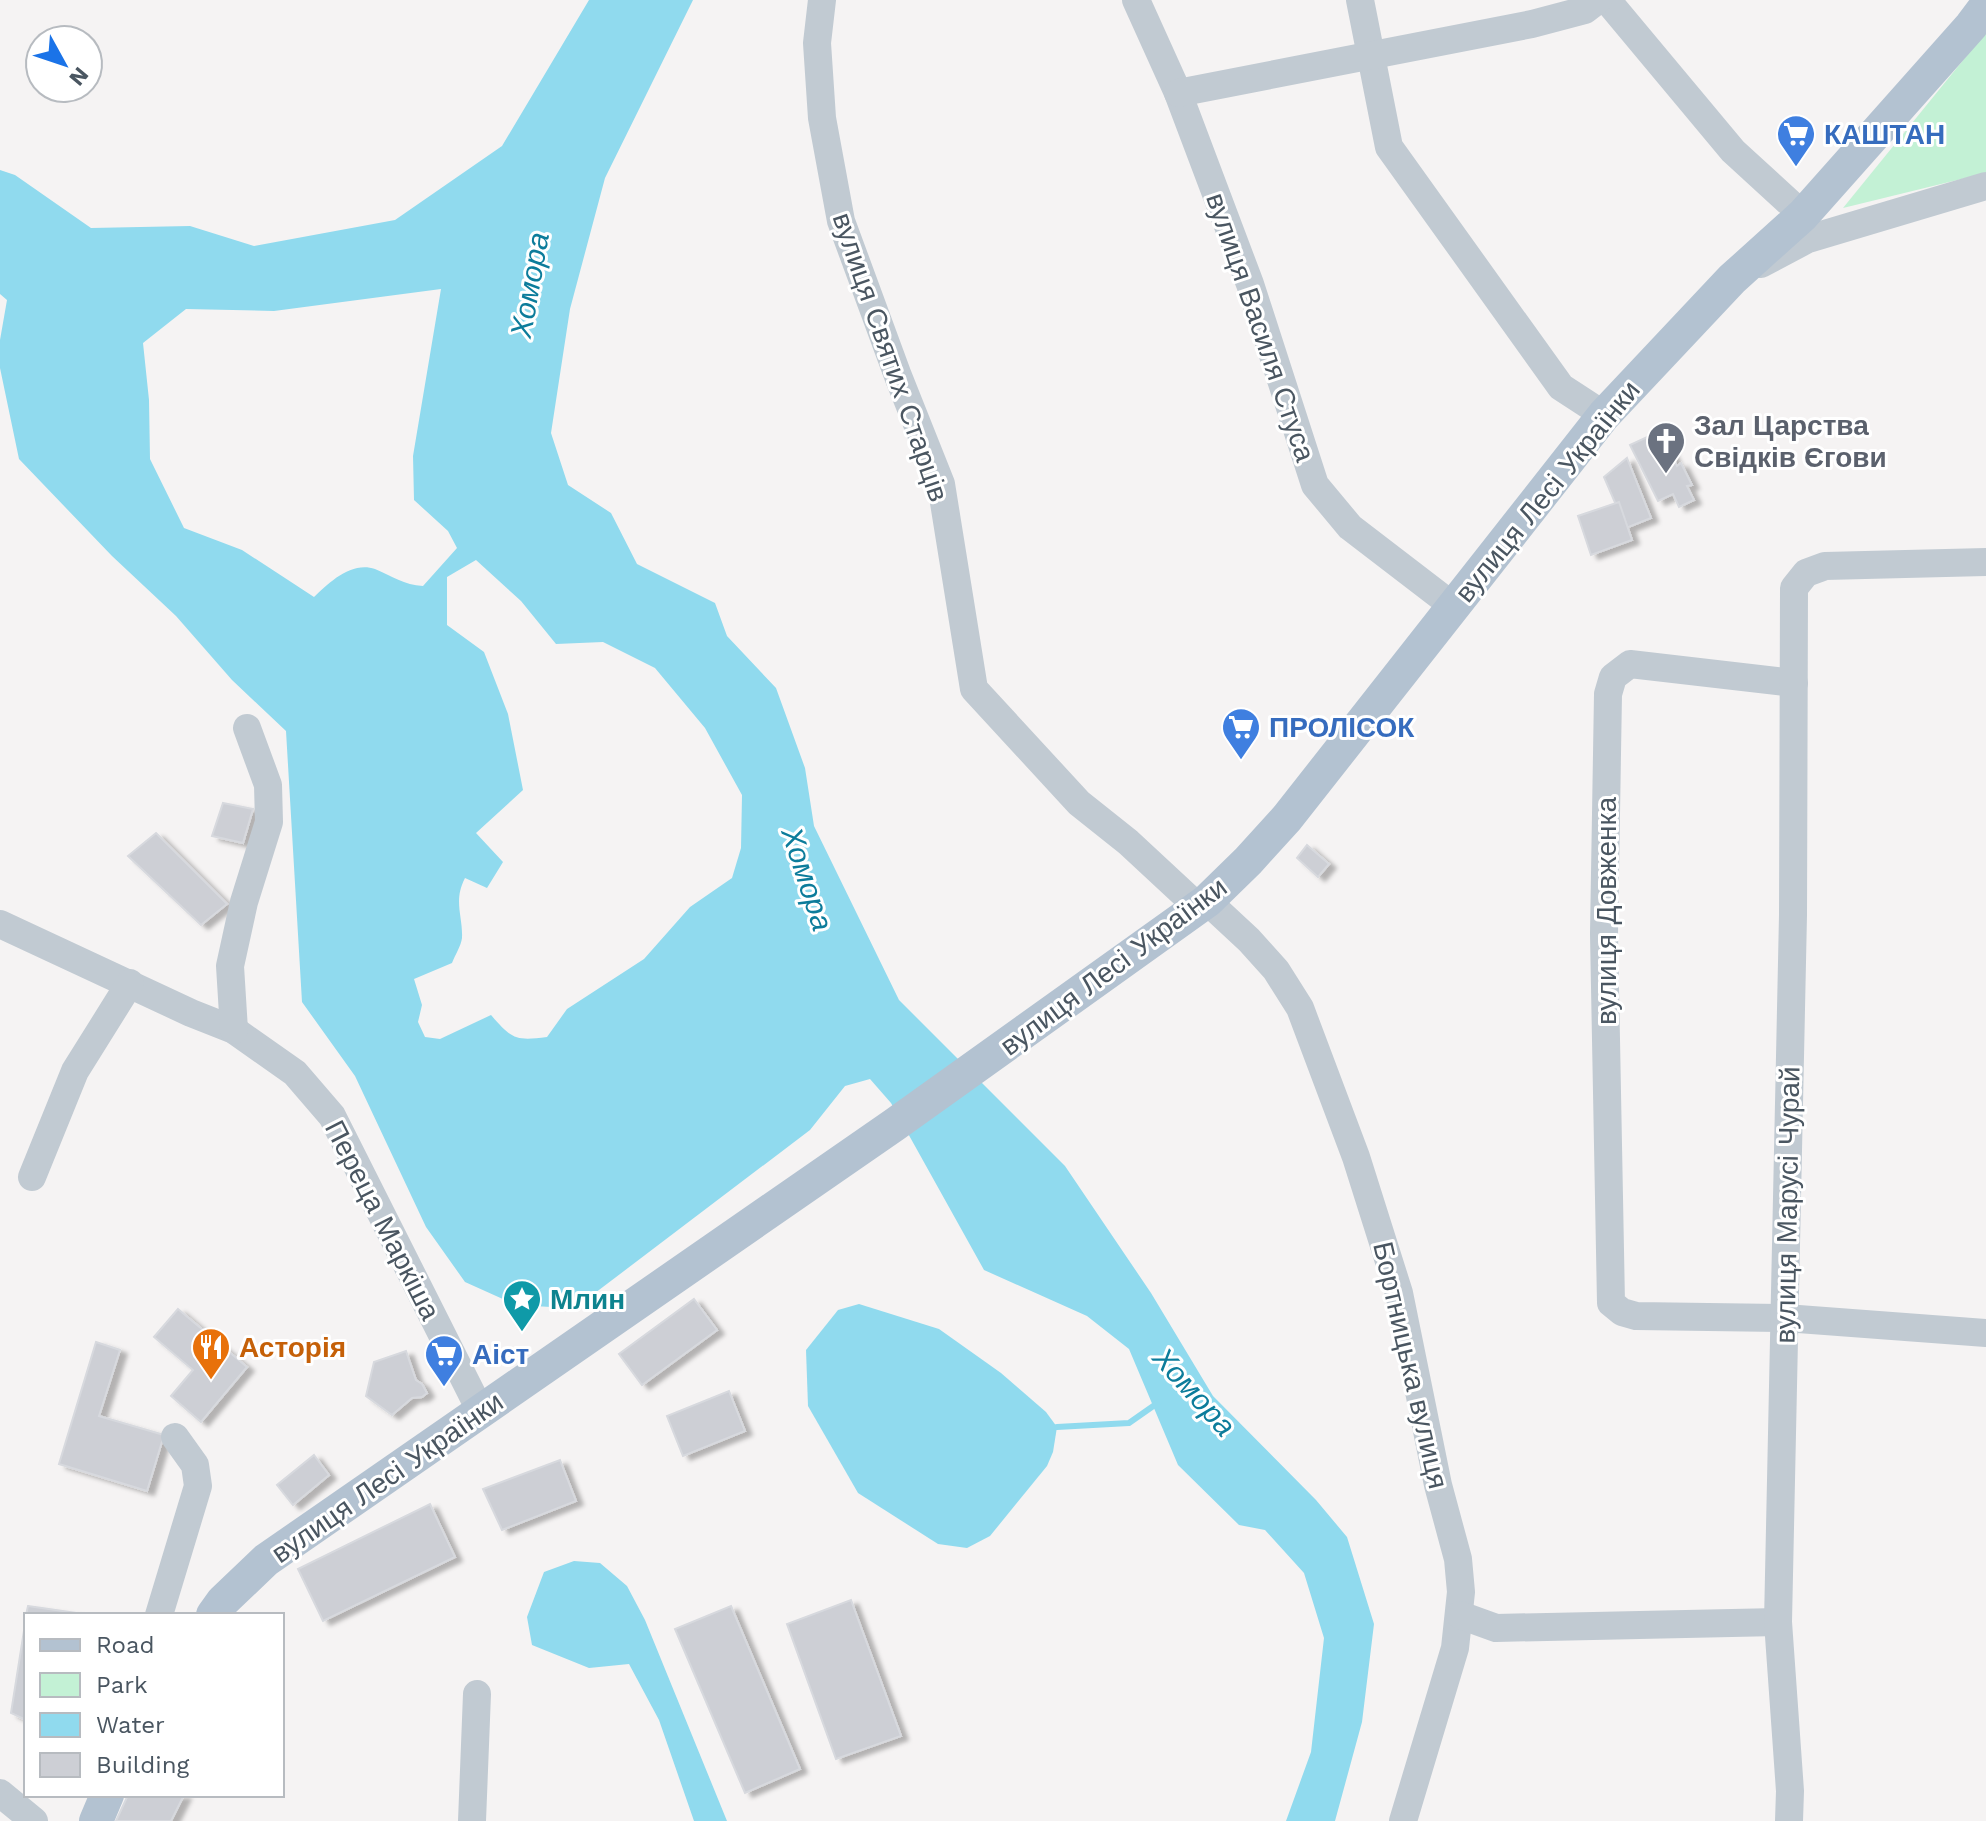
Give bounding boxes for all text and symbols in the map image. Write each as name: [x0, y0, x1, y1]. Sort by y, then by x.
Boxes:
north arrow: [24, 24, 104, 104]
text: N: [64, 62, 94, 91]
supermarket icon: КАШТАН: [1775, 113, 1817, 168]
place label: КАШТАН: [1824, 118, 1945, 151]
street label: вулиця Василя Стуса: [1199, 189, 1322, 466]
street label: вулиця Святих Старців: [826, 208, 956, 506]
water label: Хомора: [503, 229, 556, 341]
street label: вулиця Лесі Українки: [1448, 374, 1647, 609]
place label: Зал Царства Свідків Єгови: [1694, 409, 1887, 474]
church icon: Зал Царства Свідків Єгови: [1645, 420, 1687, 475]
supermarket icon: ПРОЛІСОК: [1220, 706, 1262, 761]
place label: ПРОЛІСОК: [1269, 711, 1415, 744]
street label: вулиця Довженка: [1590, 797, 1623, 1025]
water label: Хомора: [774, 822, 841, 935]
street label: вулиця Лесі Українки: [993, 870, 1233, 1062]
street label: вулиця Марусі Чурай: [1769, 1066, 1806, 1344]
street label: Переца Маркіша: [318, 1115, 447, 1326]
street label: Бортницька вулиця: [1366, 1239, 1455, 1492]
place icon: Млин: [501, 1278, 543, 1333]
place label: Млин: [550, 1283, 625, 1316]
restaurant icon: Асторія: [190, 1326, 232, 1381]
place label: Асторія: [239, 1331, 346, 1364]
supermarket icon: Аіст: [423, 1333, 465, 1388]
place label: Аіст: [472, 1338, 529, 1371]
water label: Хомора: [1145, 1340, 1243, 1443]
street label: вулиця Лесі Українки: [265, 1385, 509, 1570]
legend: [24, 1613, 284, 1797]
text: Road: [96, 1631, 155, 1659]
text: Park: [96, 1671, 148, 1699]
text: Water: [96, 1711, 165, 1739]
text: Building: [96, 1751, 189, 1779]

